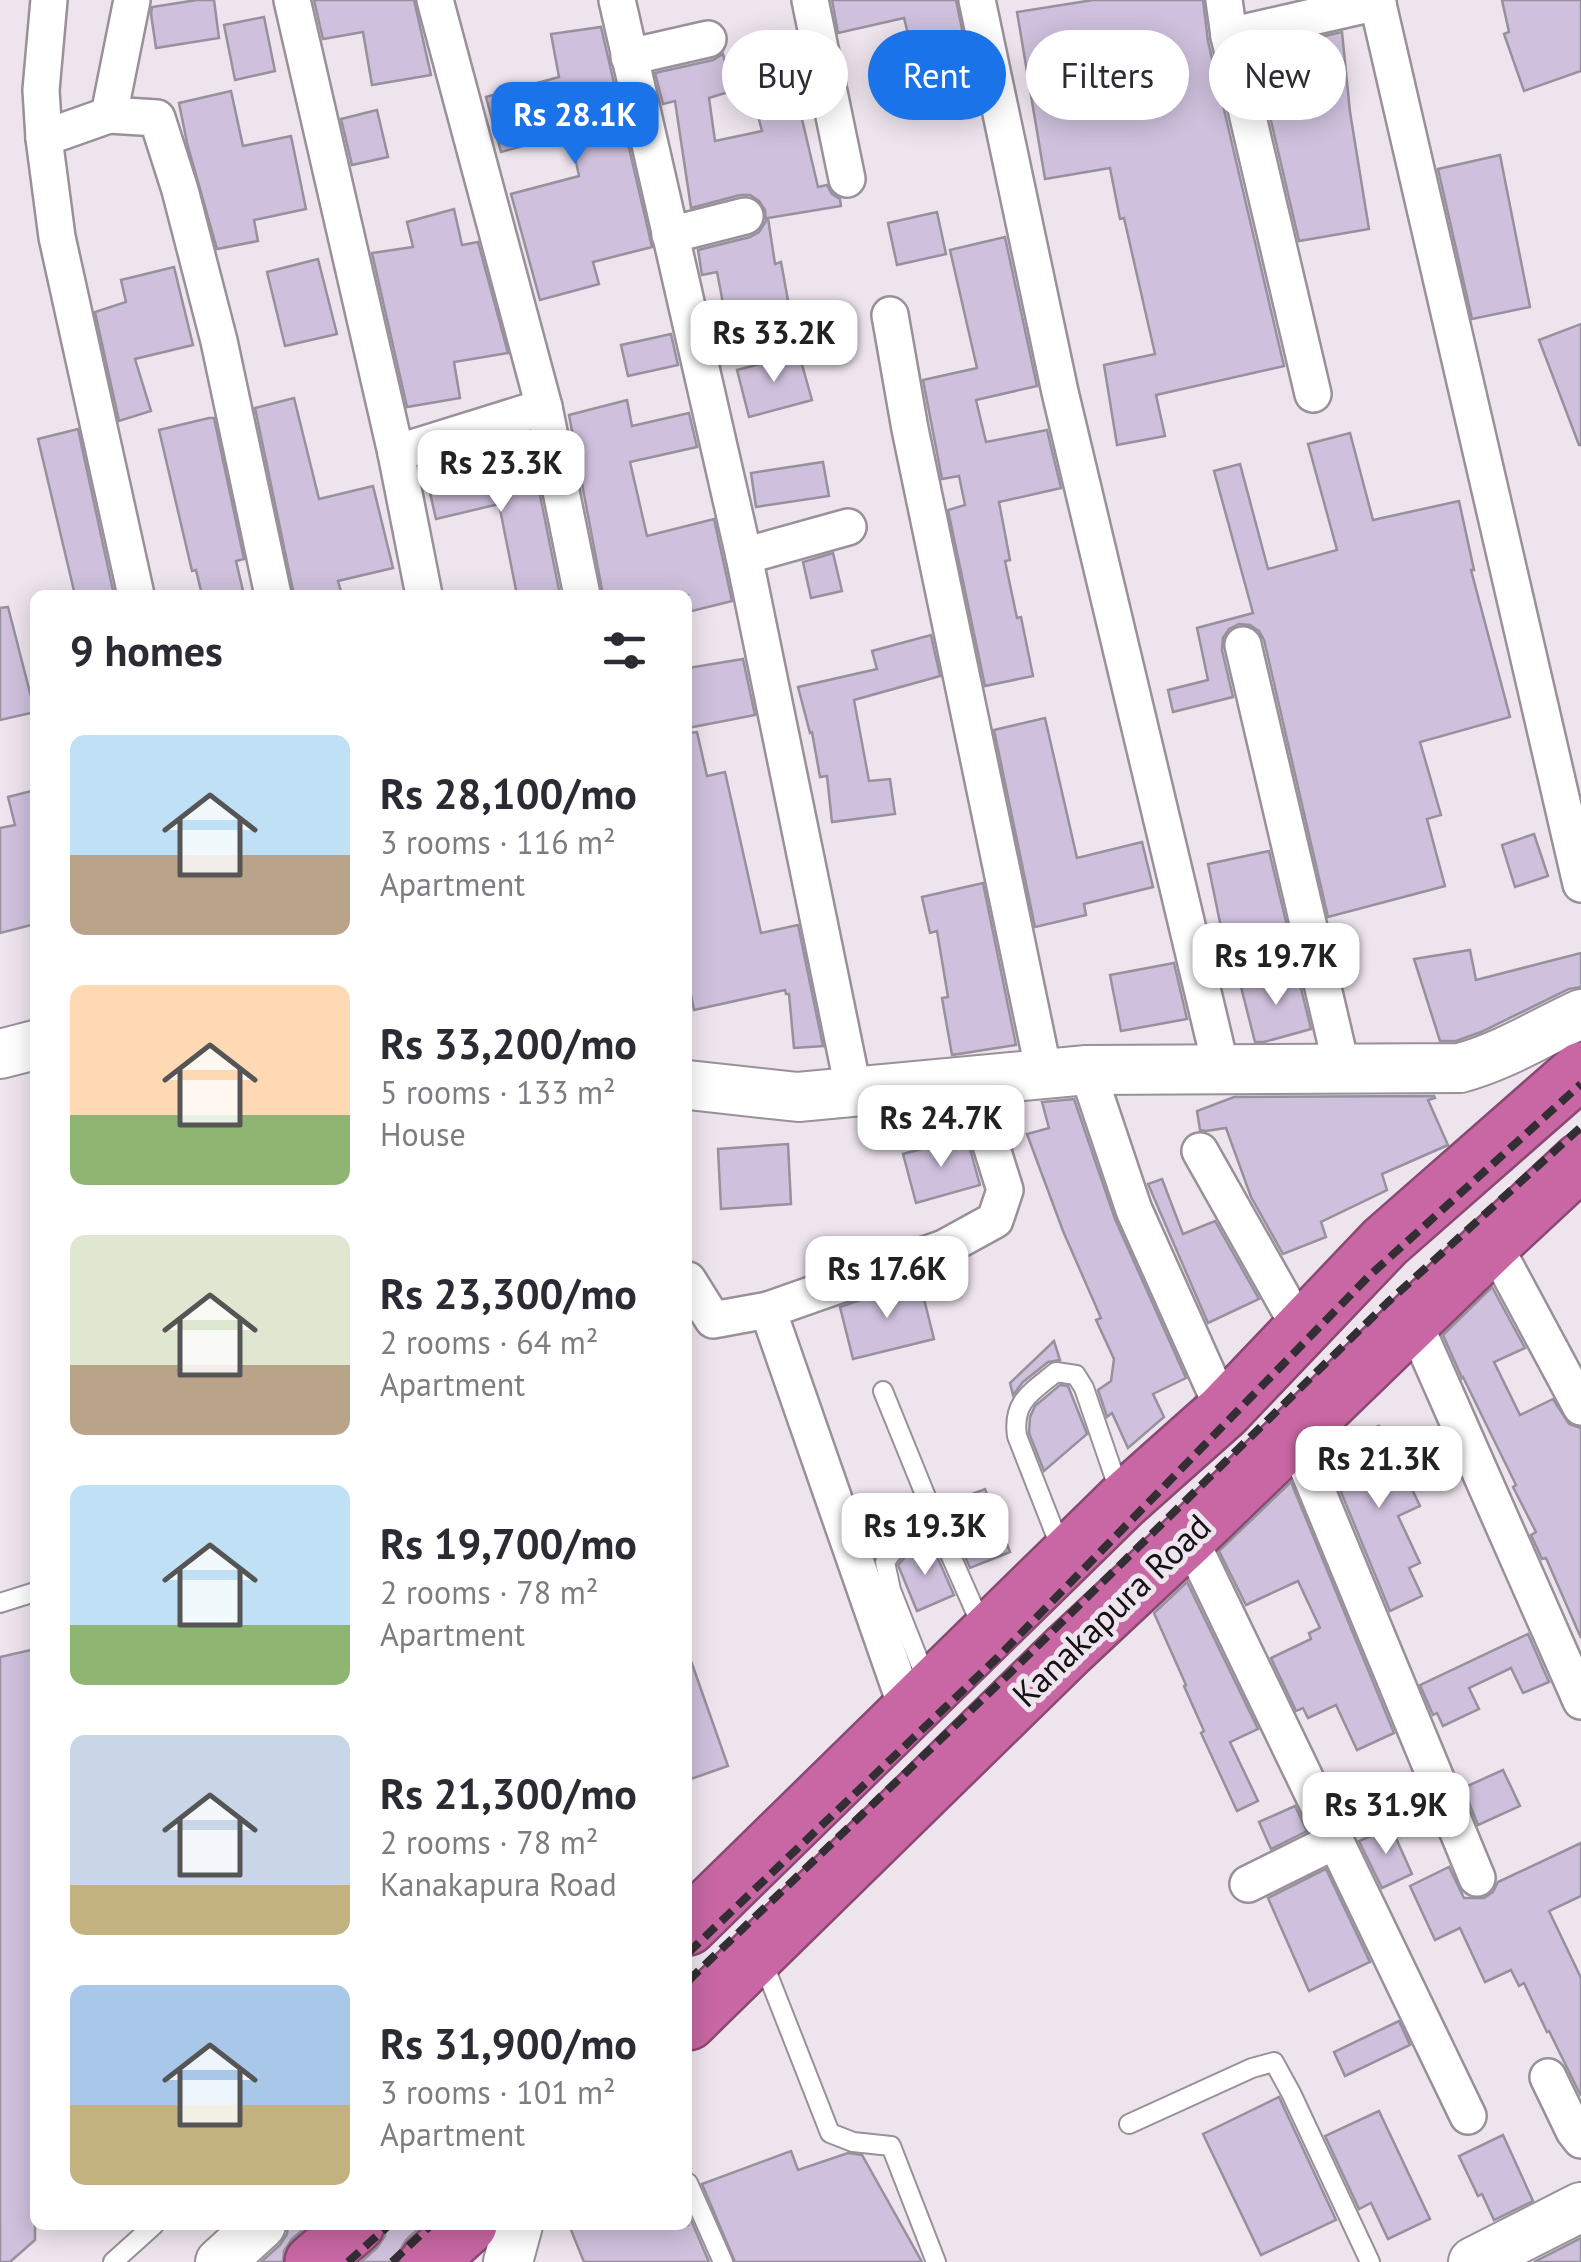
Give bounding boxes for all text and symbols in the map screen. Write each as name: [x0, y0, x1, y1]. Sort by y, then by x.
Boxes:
chip: Buy: [722, 30, 848, 120]
chip: Rent: [868, 30, 1006, 120]
chip: Filters: [1026, 30, 1189, 120]
chip: New: [1209, 30, 1346, 120]
pin: Rs 28.1K: [472, 82, 678, 167]
text: Rs 28.1K: [513, 93, 637, 135]
pin: Rs 33.2K: [671, 300, 877, 385]
text: Rs 33.2K: [712, 311, 836, 353]
pin: Rs 23.3K: [398, 430, 604, 515]
text: Rs 23.3K: [439, 441, 563, 483]
text: 9 homes: [70, 623, 223, 678]
icon: filters: [597, 623, 652, 678]
text: Rs 28,100/mo: [380, 766, 637, 821]
icon: home: [150, 775, 270, 895]
text: 3 rooms · 116 m²: [380, 821, 616, 863]
text: Apartment: [380, 863, 525, 905]
pin: Rs 19.7K: [1173, 923, 1379, 1008]
text: Rs 19.7K: [1214, 934, 1338, 976]
text: Rs 33,200/mo: [380, 1016, 637, 1071]
icon: home: [150, 1025, 270, 1145]
text: 5 rooms · 133 m²: [380, 1071, 616, 1113]
pin: Rs 24.7K: [838, 1085, 1044, 1170]
text: Rs 24.7K: [879, 1096, 1003, 1138]
text: House: [380, 1113, 466, 1155]
pin: Rs 17.6K: [784, 1236, 990, 1321]
text: Rs 17.6K: [827, 1247, 947, 1289]
text: Rs 23,300/mo: [380, 1266, 637, 1321]
icon: home: [150, 1275, 270, 1395]
text: 2 rooms · 64 m²: [380, 1321, 598, 1363]
text: Apartment: [380, 1363, 525, 1405]
pin: Rs 21.3K: [1276, 1426, 1482, 1511]
text: Rs 21.3K: [1317, 1437, 1441, 1479]
pin: Rs 19.3K: [822, 1493, 1028, 1578]
text: Rs 19.3K: [863, 1504, 987, 1546]
street label: Kanakapura Road: [1002, 1504, 1220, 1716]
text: Rs 19,700/mo: [380, 1516, 637, 1571]
icon: home: [150, 1525, 270, 1645]
text: 2 rooms · 78 m²: [380, 1571, 598, 1613]
text: Apartment: [380, 1613, 525, 1655]
text: Rs 21,300/mo: [380, 1766, 637, 1821]
pin: Rs 31.9K: [1283, 1772, 1489, 1857]
icon: home: [150, 1775, 270, 1895]
text: Rs 31.9K: [1324, 1783, 1448, 1825]
text: 2 rooms · 78 m²: [380, 1821, 598, 1863]
text: Kanakapura Road: [380, 1863, 617, 1905]
text: Rs 31,900/mo: [380, 2016, 637, 2071]
icon: home: [150, 2025, 270, 2145]
text: 3 rooms · 101 m²: [380, 2071, 616, 2113]
text: Apartment: [380, 2113, 525, 2155]

